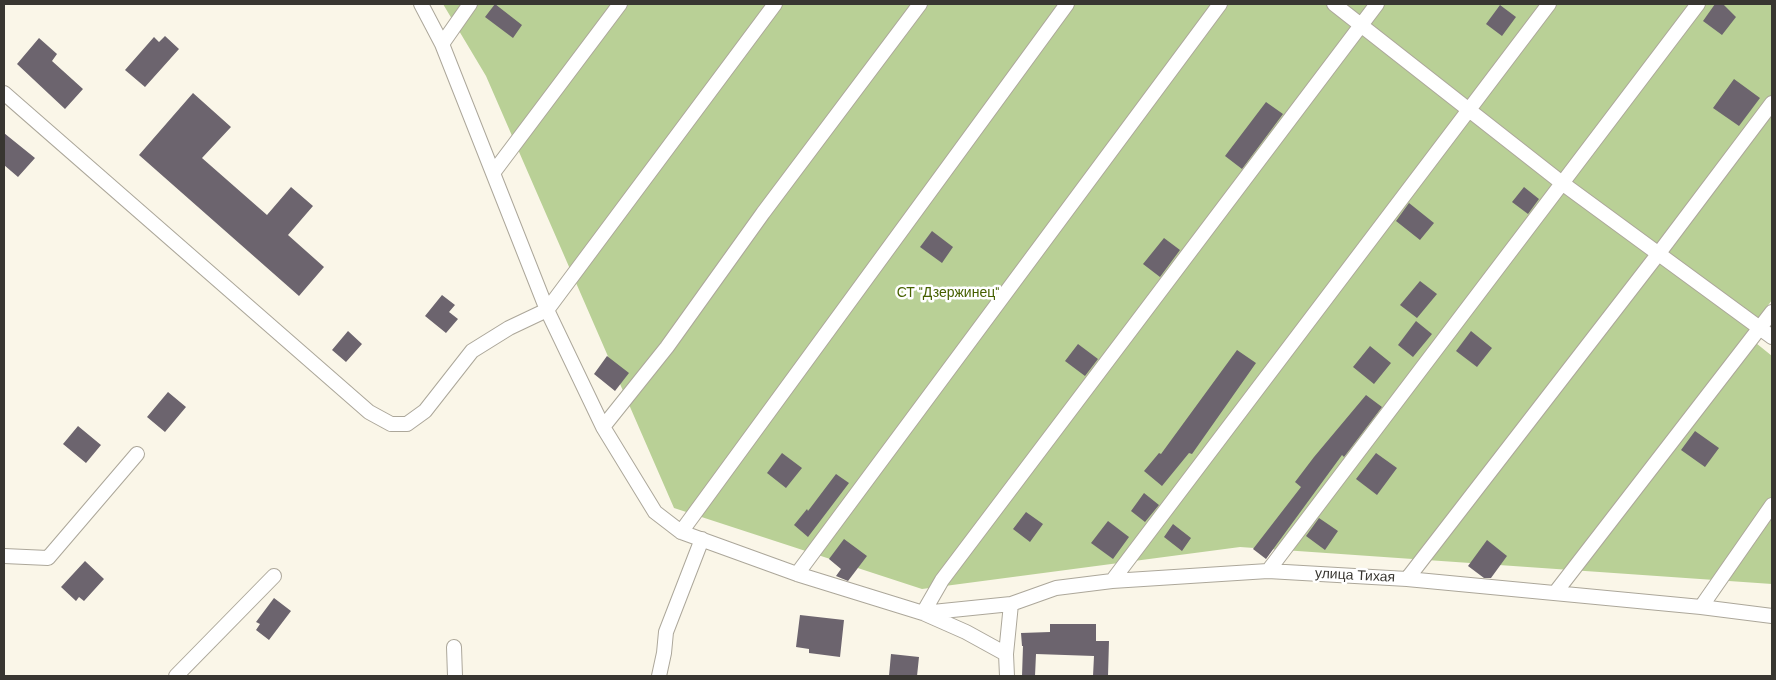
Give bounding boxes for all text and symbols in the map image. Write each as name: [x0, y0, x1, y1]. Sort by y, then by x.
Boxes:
park label: СТ "Дзержинец": [897, 285, 999, 301]
street label: улица Тихая: [1315, 566, 1395, 586]

